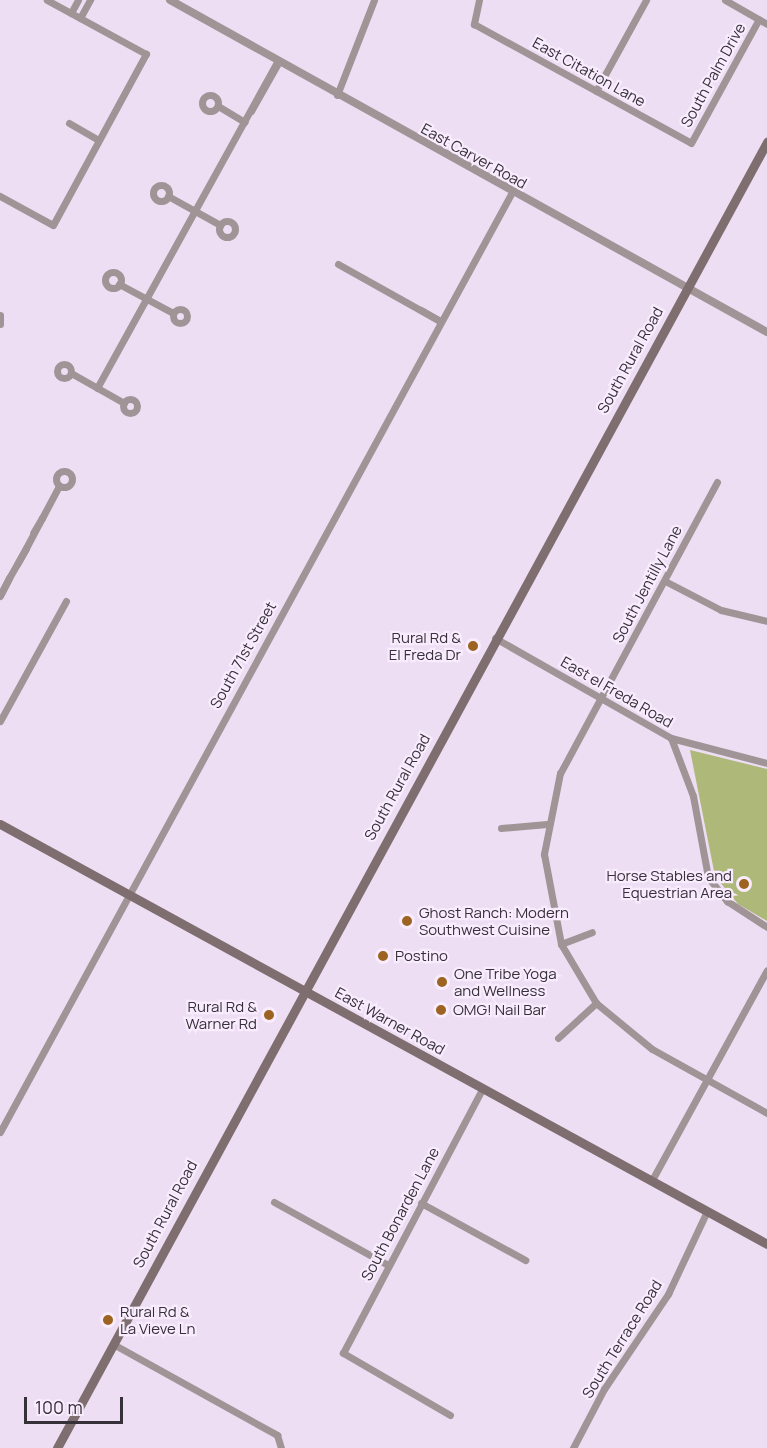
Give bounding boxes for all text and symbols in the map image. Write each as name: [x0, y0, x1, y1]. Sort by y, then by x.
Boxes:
street label: South Palm Drive: [677, 20, 749, 130]
street label: East Citation Lane: [529, 34, 649, 110]
street label: East Carver Road: [418, 119, 530, 193]
street label: South Rural Road: [593, 304, 667, 416]
street label: South Jentilly Lane: [608, 522, 686, 646]
street label: South 71st Street: [206, 598, 280, 712]
place label: Rural Rd & El Freda Dr: [389, 628, 461, 663]
marker: Rural Rd & El Freda Dr: [466, 639, 480, 653]
street label: East el Freda Road: [558, 653, 676, 731]
street label: South Rural Road: [360, 731, 434, 843]
place label: Horse Stables and Equestrian Area: [606, 866, 732, 901]
marker: Horse Stables and Equestrian Area: [737, 877, 751, 891]
place label: Ghost Ranch: Modern Southwest Cuisine: [419, 903, 569, 938]
marker: Ghost Ranch: Modern Southwest Cuisine: [400, 914, 414, 928]
place label: Postino: [395, 947, 448, 965]
marker: Postino: [376, 949, 390, 963]
place label: One Tribe Yoga and Wellness: [454, 964, 556, 999]
marker: One Tribe Yoga and Wellness: [435, 975, 449, 989]
street label: East Warner Road: [332, 983, 448, 1059]
place label: Rural Rd & Warner Rd: [186, 997, 257, 1032]
place label: OMG! Nail Bar: [453, 1001, 546, 1019]
marker: OMG! Nail Bar: [434, 1003, 448, 1017]
marker: Rural Rd & Warner Rd: [262, 1008, 276, 1022]
street label: South Bonarden Lane: [357, 1144, 443, 1284]
street label: South Rural Road: [129, 1157, 201, 1271]
street label: South Terrace Road: [578, 1277, 666, 1401]
place label: Rural Rd & La Vieve Ln: [120, 1302, 195, 1337]
marker: Rural Rd & La Vieve Ln: [101, 1313, 115, 1327]
scale bar: [27, 1385, 126, 1423]
text: 100 m: [35, 1395, 83, 1419]

